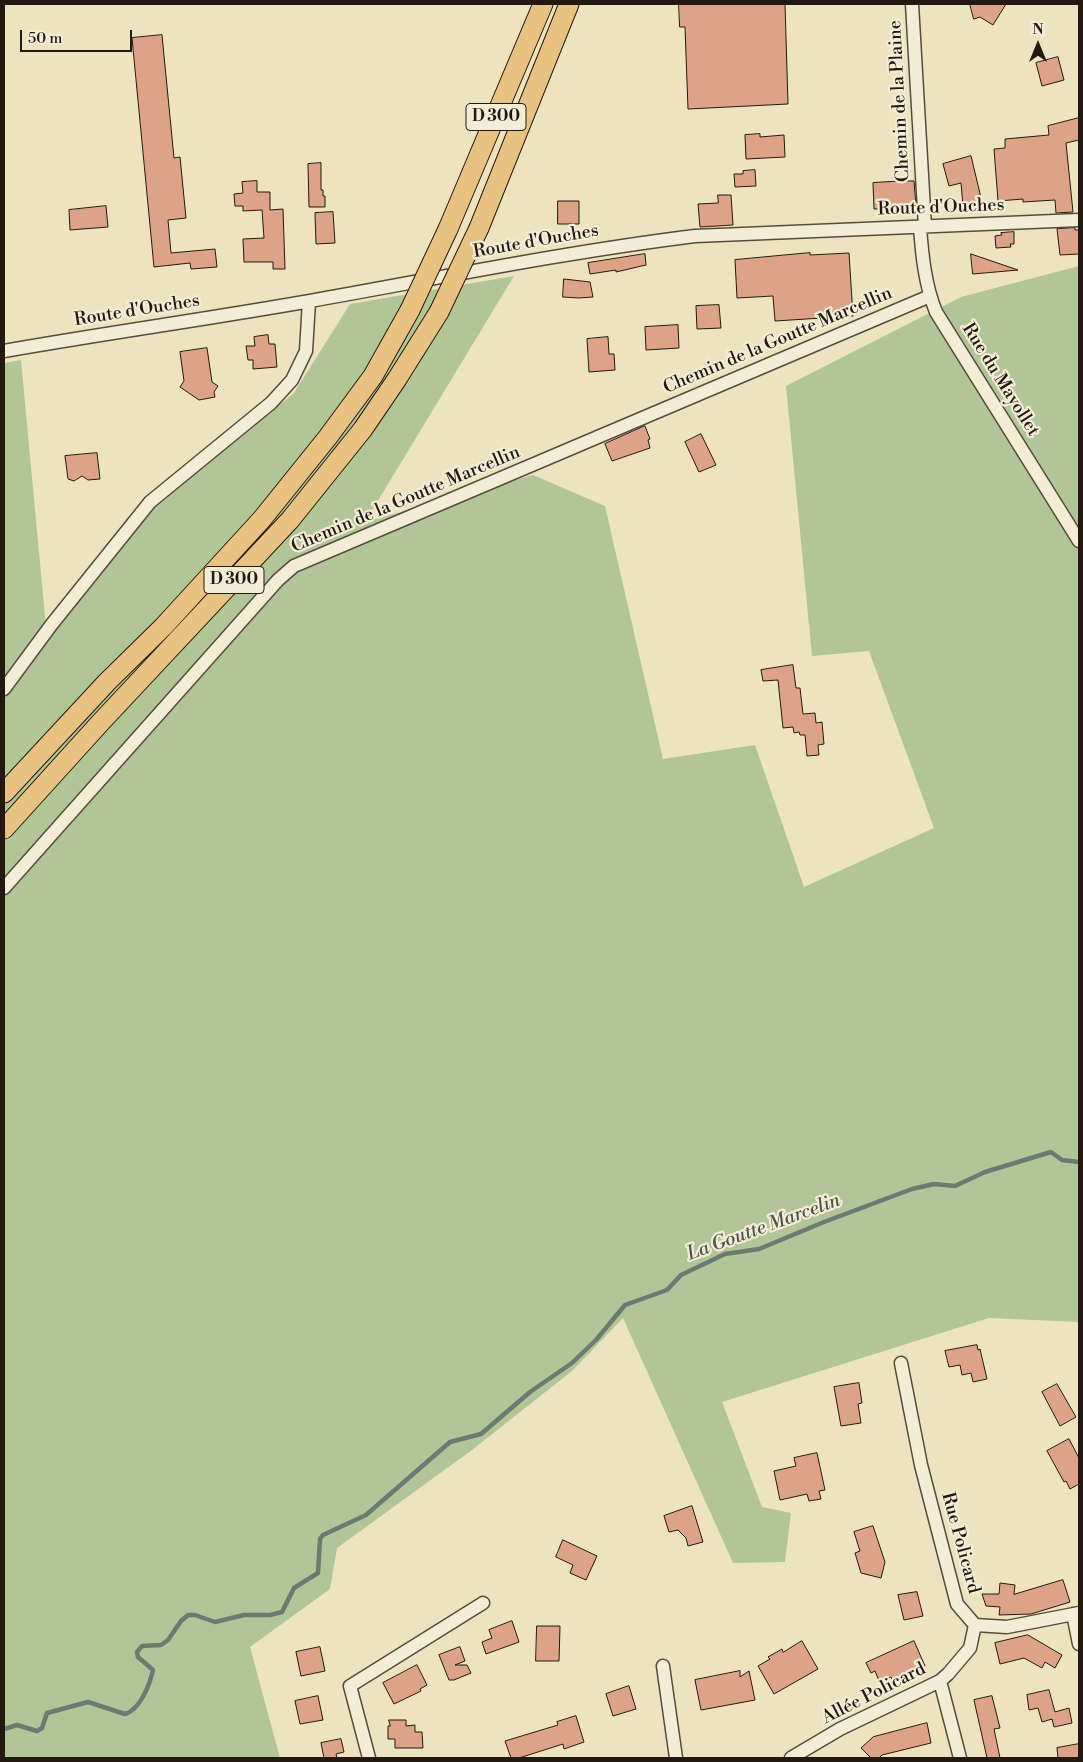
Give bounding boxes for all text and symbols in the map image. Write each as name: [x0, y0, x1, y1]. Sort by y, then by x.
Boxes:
scale bar: [22, 20, 135, 52]
street label: Chemin de la Plaine: [885, 20, 915, 182]
north arrow: [1013, 20, 1063, 70]
text: N: [1032, 21, 1044, 39]
text: 50 m: [28, 29, 62, 48]
road number: D 300: [466, 104, 526, 130]
street label: Route d'Ouches: [877, 195, 1005, 221]
street label: Route d'Ouches: [472, 220, 600, 264]
street label: Chemin de la Goutte Marcellin: [660, 283, 896, 399]
street label: Route d'Ouches: [73, 290, 201, 332]
street label: Rue du Mayollet: [957, 319, 1043, 441]
street label: Chemin de la Goutte Marcellin: [288, 442, 524, 558]
road number: D 300: [204, 566, 264, 594]
water label: La Goutte Marcelin: [684, 1190, 844, 1266]
street label: Rue Policard: [936, 1490, 984, 1596]
street label: Allée Policard: [819, 1659, 929, 1729]

